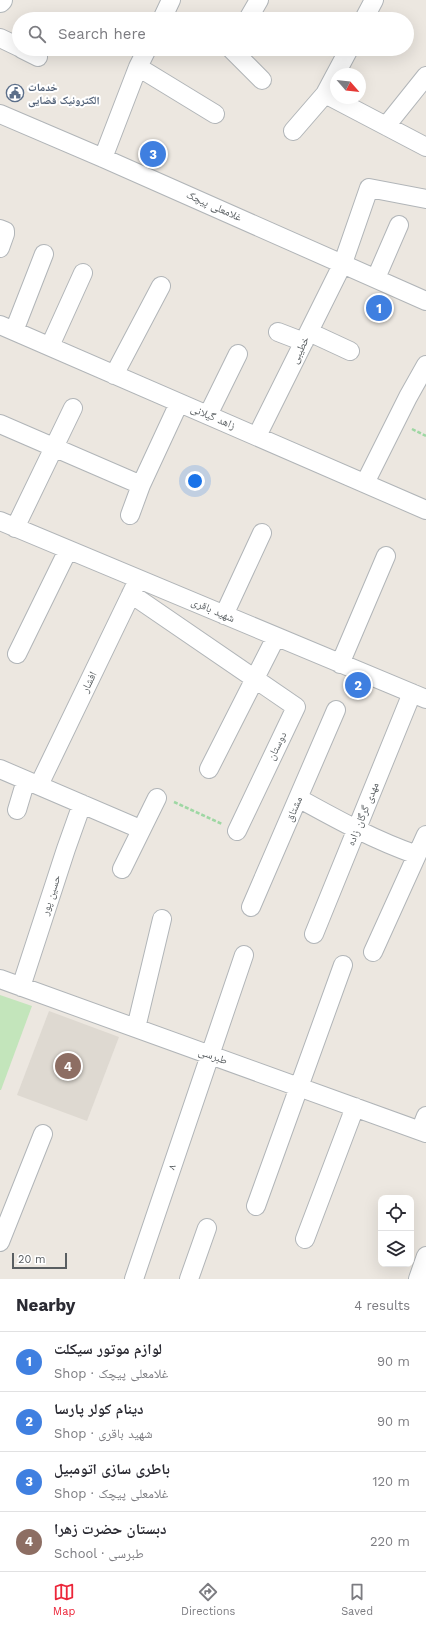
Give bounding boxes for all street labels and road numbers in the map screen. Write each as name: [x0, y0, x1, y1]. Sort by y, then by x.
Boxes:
street label: غلامعلی پیچک: [184, 188, 244, 224]
street label: خطیبی: [288, 334, 312, 366]
street label: زاهد گیلانی: [189, 402, 237, 432]
street label: شهید باقری: [189, 595, 237, 625]
street label: افشار: [78, 669, 100, 695]
street label: دوستان: [265, 729, 290, 762]
street label: مهدی گرگان زاده: [344, 780, 382, 848]
street label: مشتاق: [283, 794, 305, 824]
street label: حسین پور: [38, 873, 64, 918]
street label: طبرسی: [197, 1045, 229, 1067]
street label: ۸: [165, 1162, 179, 1171]

